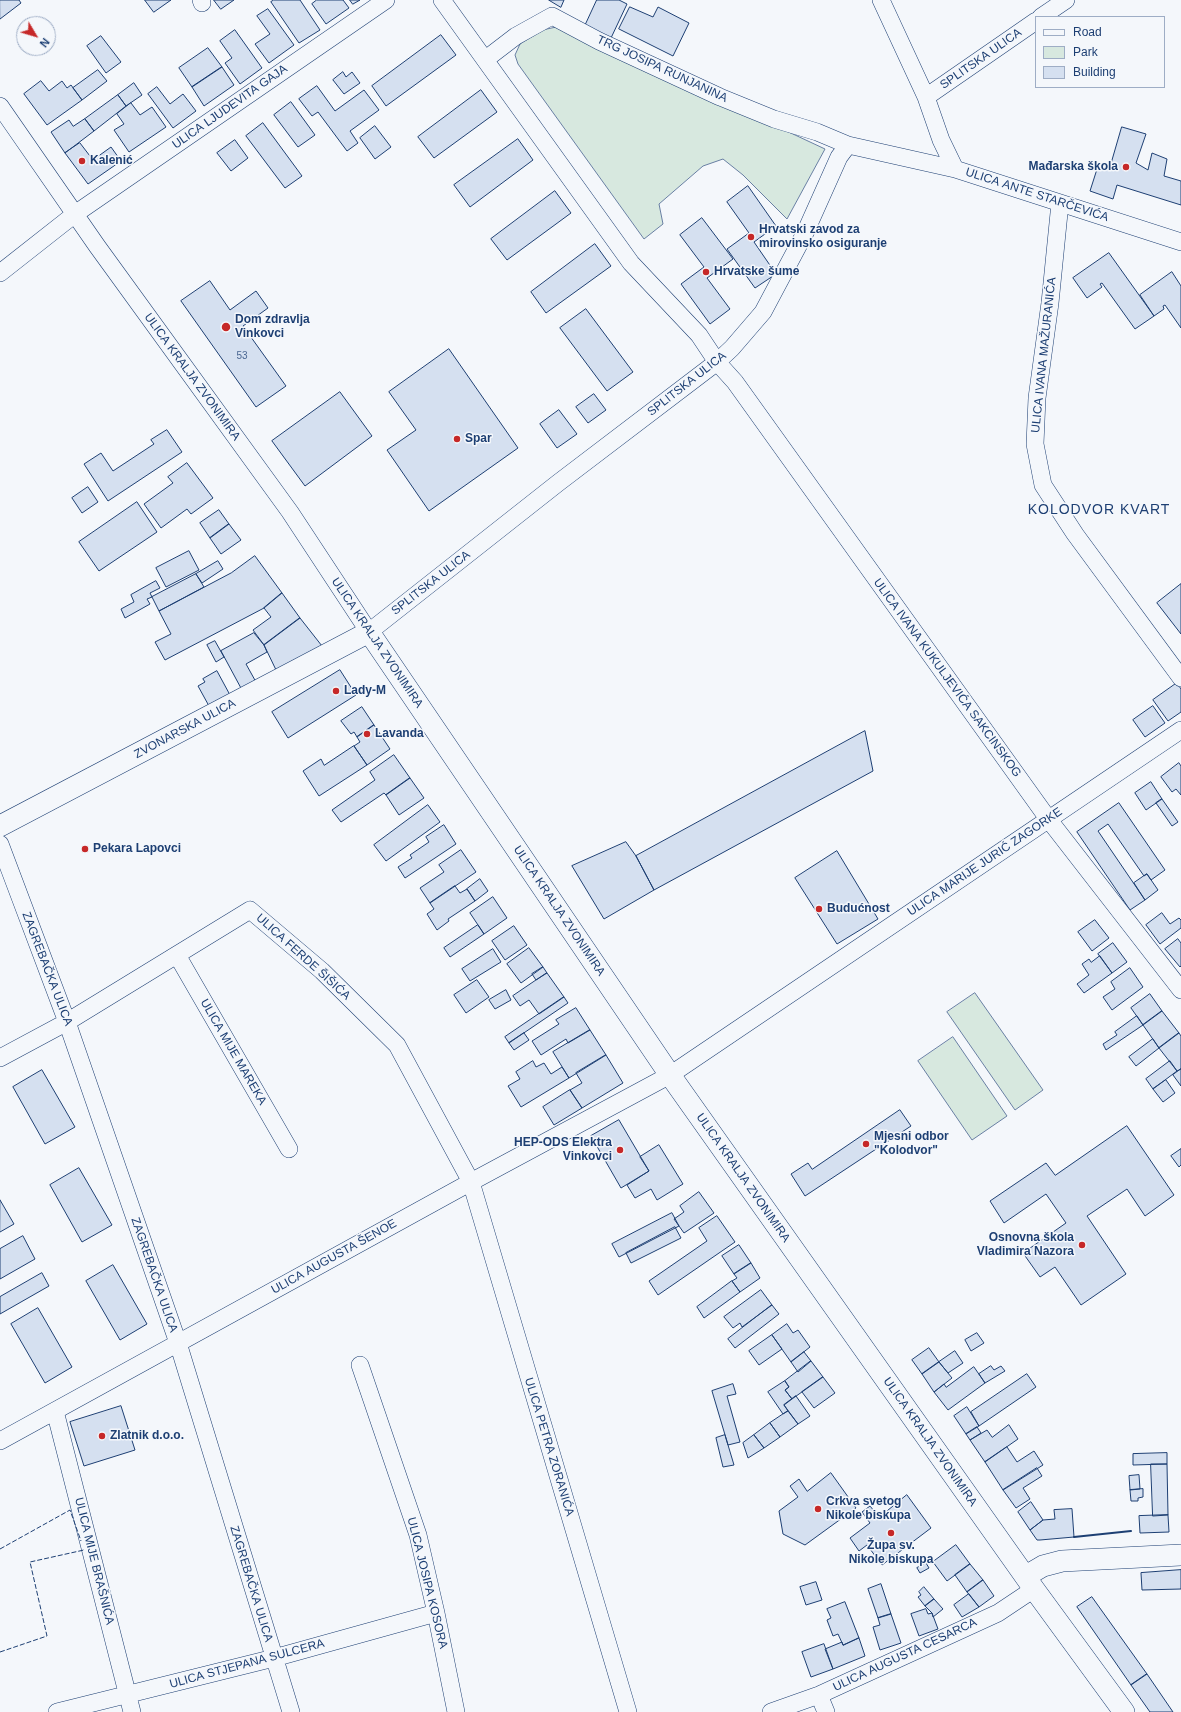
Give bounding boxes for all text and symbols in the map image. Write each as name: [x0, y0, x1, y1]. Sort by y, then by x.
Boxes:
north arrow: [16, 16, 56, 56]
legend: [1035, 16, 1165, 88]
text: Road: [1073, 25, 1102, 39]
street label: SPLITSKA ULICA: [938, 26, 1024, 92]
street label: TRG JOSIPA RUNJANINA: [594, 32, 730, 106]
text: N: [37, 36, 52, 50]
text: Park: [1073, 45, 1098, 59]
street label: ULICA LJUDEVITA GAJA: [170, 62, 290, 152]
text: Building: [1073, 65, 1116, 79]
place label: Kalenić: [90, 154, 133, 168]
marker: Kalenić: [77, 156, 87, 166]
place label: Mađarska škola: [1029, 160, 1118, 174]
marker: Mađarska škola: [1121, 162, 1131, 172]
street label: ULICA ANTE STARČEVIĆA: [964, 165, 1110, 225]
place label: Hrvatski zavod za mirovinsko osiguranje: [759, 223, 887, 251]
marker: Hrvatski zavod za mirovinsko osiguranje: [746, 232, 756, 242]
place label: Hrvatske šume: [714, 265, 799, 279]
marker: Hrvatske šume: [701, 267, 711, 277]
street label: ULICA IVANA MAŽURANIĆA: [1029, 276, 1059, 434]
street label: ULICA KRALJA ZVONIMIRA: [141, 310, 243, 444]
place label: Dom zdravlja Vinkovci: [235, 313, 310, 341]
marker: Dom zdravlja Vinkovci: [220, 321, 232, 333]
street label: SPLITSKA ULICA: [645, 349, 729, 419]
house number: 53: [236, 350, 248, 362]
place label: Spar: [465, 432, 492, 446]
marker: Spar: [452, 434, 462, 444]
district label: KOLODVOR KVART: [1028, 502, 1170, 518]
street label: SPLITSKA ULICA: [389, 548, 473, 618]
street label: ULICA KRALJA ZVONIMIRA: [328, 575, 426, 711]
street label: ULICA IVANA KUKULJEVIĆA SAKCINSKOG: [870, 576, 1024, 780]
place label: Lady-M: [344, 684, 386, 698]
marker: Lady-M: [331, 686, 341, 696]
street label: ZVONARSKA ULICA: [132, 696, 238, 762]
place label: Lavanda: [375, 727, 424, 741]
marker: Lavanda: [362, 729, 372, 739]
street label: ULICA MARIJE JURIĆ ZAGORKE: [905, 805, 1065, 919]
place label: Pekara Lapovci: [93, 842, 181, 856]
street label: ULICA KRALJA ZVONIMIRA: [510, 843, 608, 979]
marker: Pekara Lapovci: [80, 844, 90, 854]
place label: Budućnost: [827, 902, 890, 916]
marker: Budućnost: [814, 904, 824, 914]
street label: ZAGREBAČKA ULICA: [19, 910, 75, 1028]
street label: ULICA FERDE ŠIŠIĆA: [253, 911, 353, 1003]
street label: ULICA MIJE MAREKA: [197, 996, 269, 1108]
street label: ULICA KRALJA ZVONIMIRA: [693, 1111, 793, 1245]
place label: Mjesni odbor "Kolodvor": [874, 1130, 949, 1158]
place label: HEP-ODS Elektra Vinkovci: [514, 1136, 612, 1164]
marker: Mjesni odbor "Kolodvor": [861, 1139, 871, 1149]
marker: HEP-ODS Elektra Vinkovci: [615, 1145, 625, 1155]
street label: ZAGREBAČKA ULICA: [128, 1216, 180, 1334]
street label: ULICA AUGUSTA ŠENOE: [269, 1216, 399, 1298]
place label: Osnovna škola Vladimira Nazora: [977, 1231, 1074, 1259]
marker: Osnovna škola Vladimira Nazora: [1077, 1240, 1087, 1250]
street label: ULICA KRALJA ZVONIMIRA: [880, 1375, 980, 1509]
street label: ULICA PETRA ZORANIĆA: [521, 1376, 577, 1518]
place label: Zlatnik d.o.o.: [110, 1429, 184, 1443]
marker: Zlatnik d.o.o.: [97, 1431, 107, 1441]
place label: Crkva svetog Nikole biskupa: [826, 1495, 911, 1523]
street label: ULICA MIJE BRAŠNIĆA: [71, 1496, 117, 1626]
marker: Crkva svetog Nikole biskupa: [813, 1504, 823, 1514]
street label: ULICA JOSIPA KOSORA: [404, 1516, 450, 1650]
street label: ZAGREBAČKA ULICA: [226, 1524, 276, 1644]
marker: Župa sv. Nikole biskupa: [886, 1528, 896, 1538]
place label: Župa sv. Nikole biskupa: [849, 1539, 933, 1567]
street label: ULICA AUGUSTA CESARCA: [831, 1615, 979, 1695]
street label: ULICA STJEPANA SULCERA: [168, 1636, 326, 1692]

